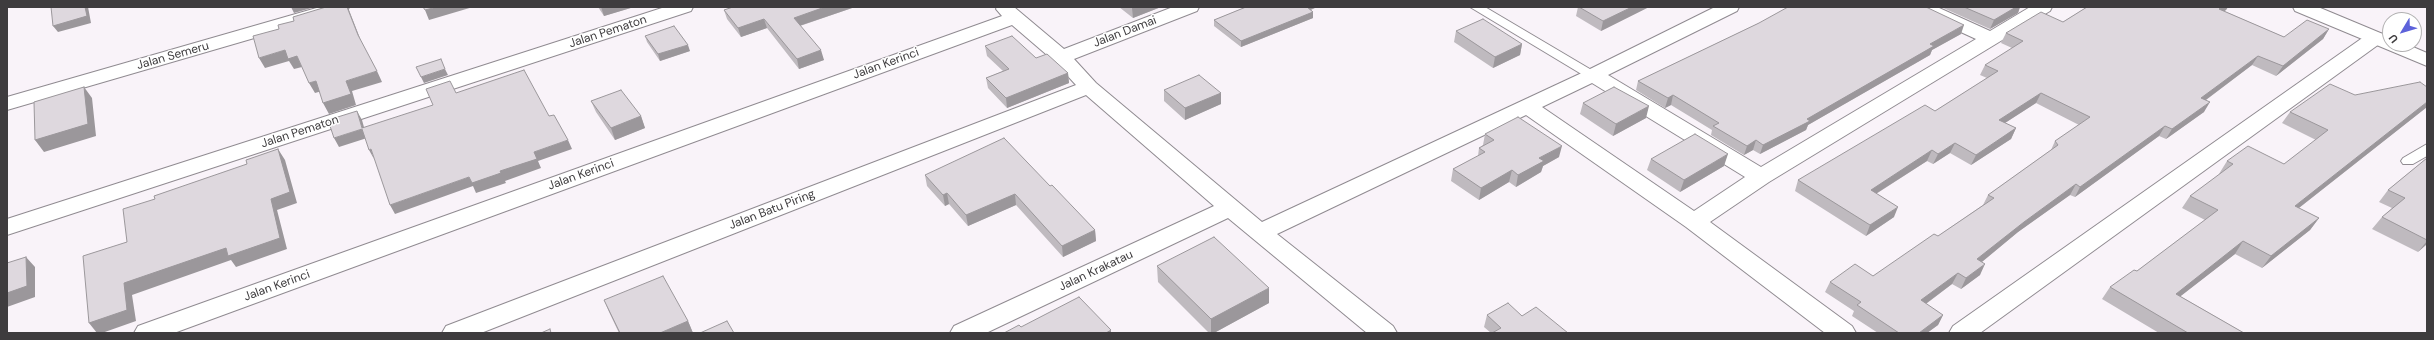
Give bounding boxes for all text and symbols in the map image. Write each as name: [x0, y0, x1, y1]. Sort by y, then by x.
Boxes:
north arrow: [2382, 12, 2422, 52]
street label: Jalan Pematon: [567, 13, 649, 51]
street label: Jalan Damai: [1091, 13, 1159, 51]
text: U: [2385, 31, 2401, 46]
street label: Jalan Semeru: [135, 39, 211, 73]
street label: Jalan Kerinci: [851, 45, 921, 83]
street label: Jalan Pematon: [259, 113, 341, 151]
street label: Jalan Kerinci: [546, 156, 616, 194]
street label: Jalan Batu Piring: [727, 187, 817, 233]
street label: Jalan Krakatau: [1057, 248, 1135, 294]
street label: Jalan Kerinci: [242, 267, 312, 305]

